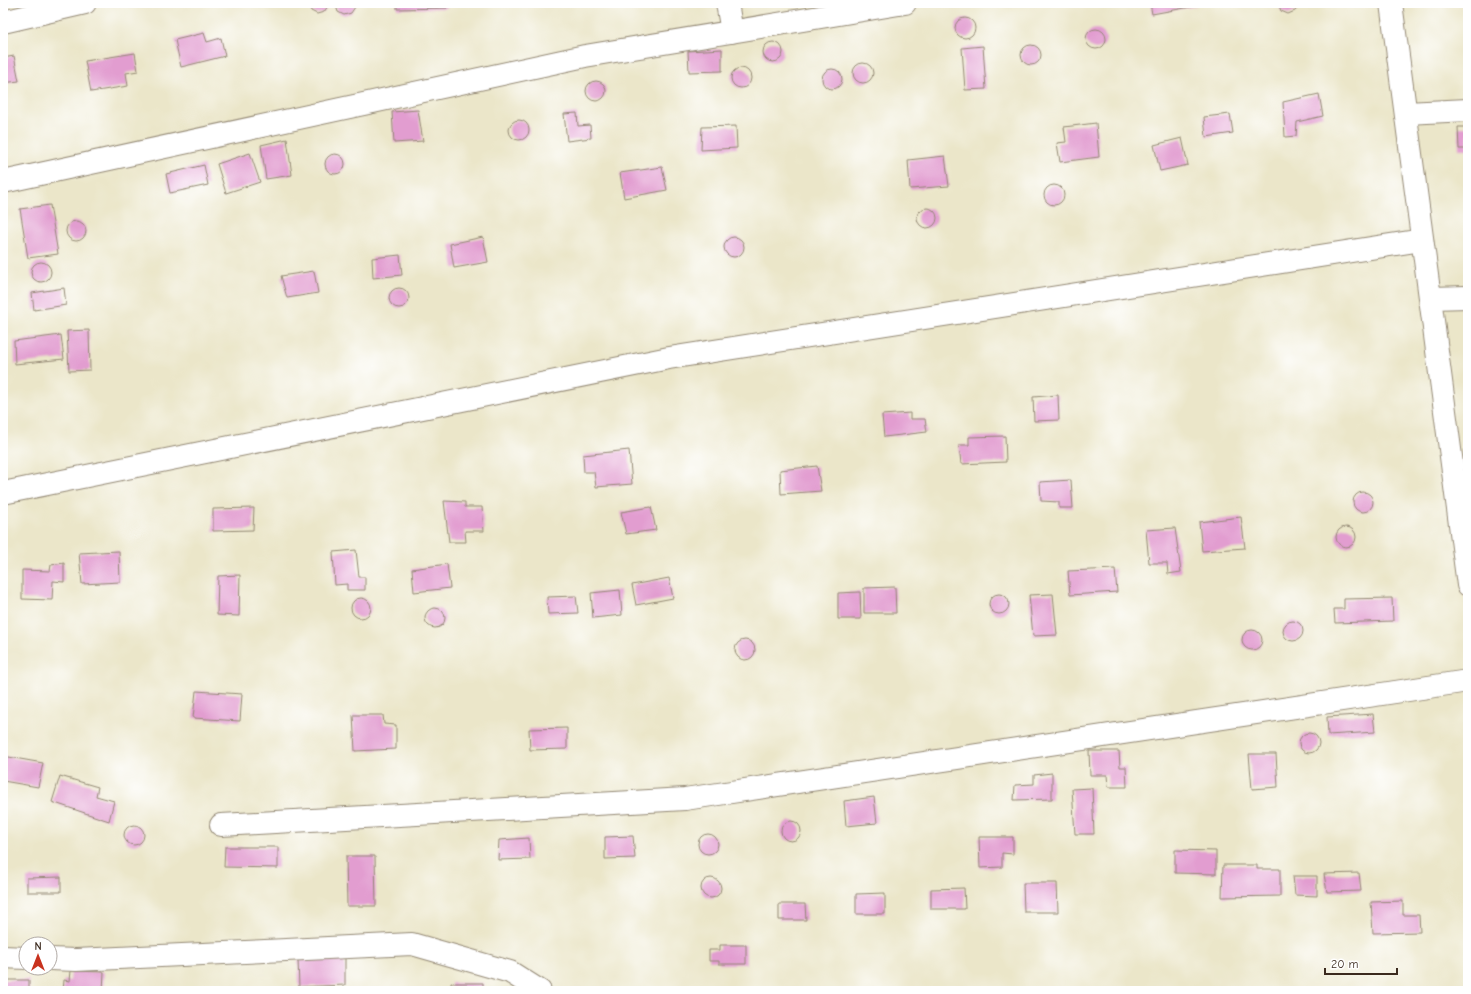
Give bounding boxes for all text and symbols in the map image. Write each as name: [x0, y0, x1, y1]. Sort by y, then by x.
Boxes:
north arrow: [18, 936, 58, 976]
text: N: [34, 940, 42, 953]
scale bar: [1325, 950, 1397, 976]
text: 20 m: [1331, 957, 1359, 971]

